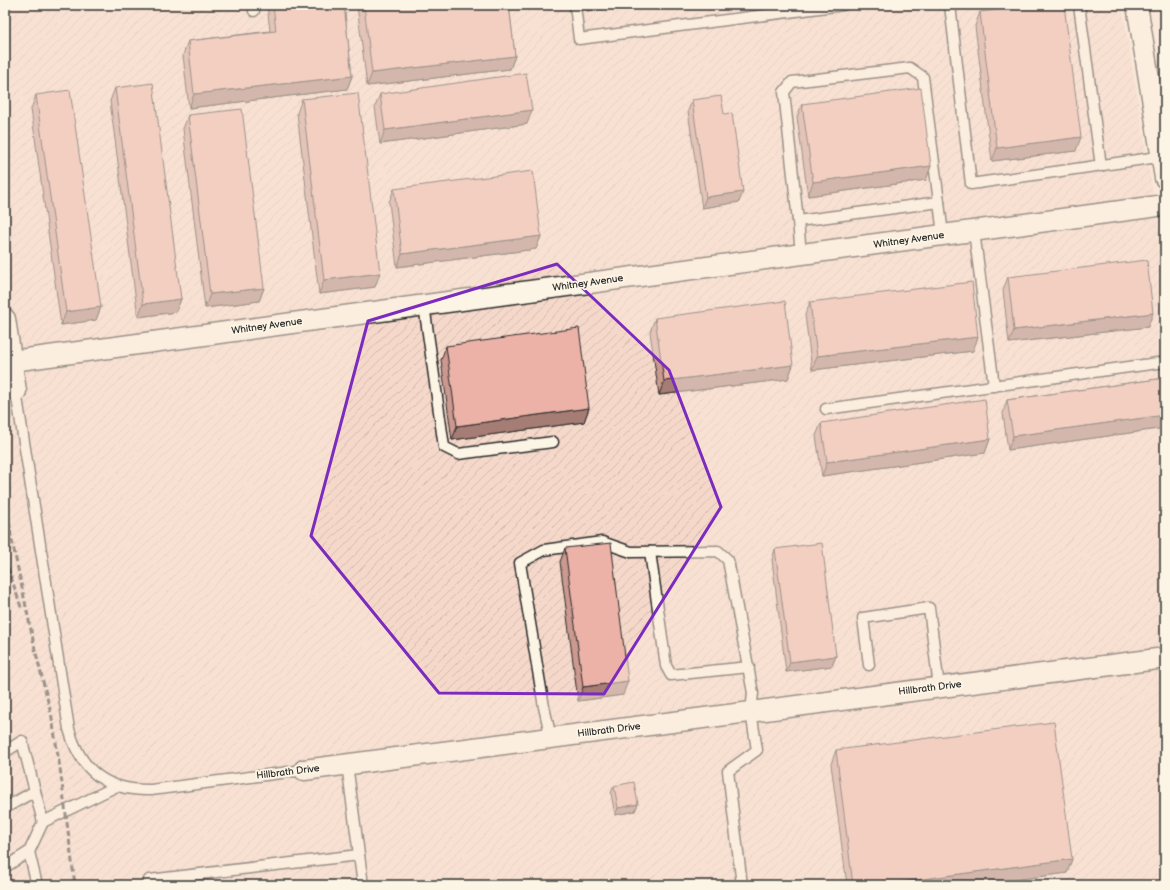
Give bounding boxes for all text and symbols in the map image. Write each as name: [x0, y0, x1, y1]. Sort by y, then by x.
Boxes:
street label: Whitney Avenue: [873, 229, 945, 251]
street label: Whitney Avenue: [552, 272, 624, 294]
street label: Whitney Avenue: [231, 315, 303, 337]
street label: Hillbrath Drive: [898, 678, 962, 698]
street label: Hillbrath Drive: [577, 720, 641, 740]
street label: Hillbrath Drive: [256, 762, 320, 782]

